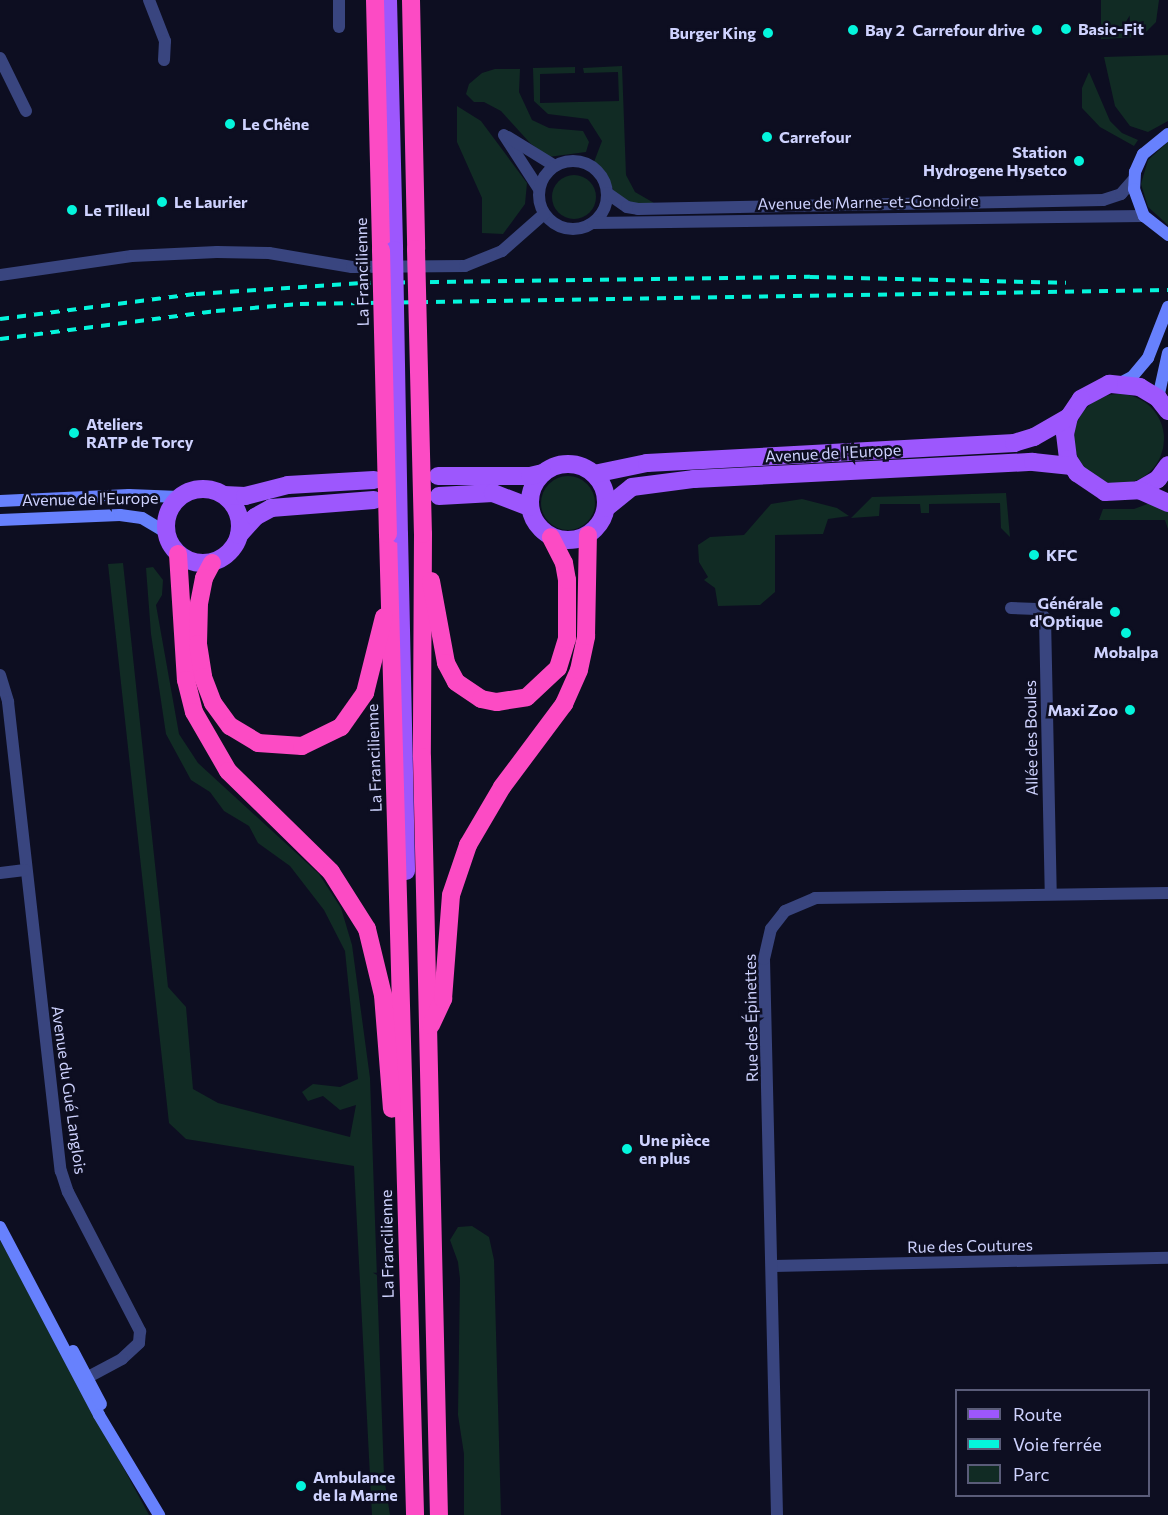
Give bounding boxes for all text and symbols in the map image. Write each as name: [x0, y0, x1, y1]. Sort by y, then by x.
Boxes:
place label: Basic-Fit: [1078, 19, 1144, 39]
place label: Bay 2: [865, 20, 905, 40]
place label: Carrefour drive: [912, 20, 1025, 40]
marker: Basic-Fit: [1059, 22, 1073, 36]
place label: Burger King: [669, 23, 756, 43]
marker: Bay 2: [846, 23, 860, 37]
marker: Carrefour drive: [1030, 23, 1044, 37]
marker: Burger King: [761, 26, 775, 40]
place label: Le Chêne: [242, 114, 309, 134]
marker: Le Chêne: [223, 117, 237, 131]
place label: Carrefour: [779, 127, 851, 147]
marker: Carrefour: [760, 130, 774, 144]
place label: Station Hydrogene Hysetco: [923, 142, 1067, 180]
marker: Station Hydrogene Hysetco: [1072, 154, 1086, 168]
street label: Avenue de Marne-et-Gondoire: [757, 190, 979, 214]
place label: Le Laurier: [174, 192, 248, 212]
marker: Le Laurier: [155, 195, 169, 209]
place label: Le Tilleul: [84, 200, 150, 220]
marker: Le Tilleul: [65, 203, 79, 217]
street label: La Francilienne: [351, 217, 373, 327]
place label: Ateliers RATP de Torcy: [86, 414, 193, 452]
marker: Ateliers RATP de Torcy: [67, 426, 81, 440]
street label: Avenue de l'Europe: [764, 440, 902, 466]
street label: Avenue de l'Europe: [22, 488, 158, 510]
place label: KFC: [1046, 545, 1077, 565]
marker: KFC: [1027, 548, 1041, 562]
place label: Générale d'Optique: [1029, 593, 1103, 631]
marker: Générale d'Optique: [1108, 605, 1122, 619]
marker: Mobalpa: [1119, 626, 1133, 640]
place label: Mobalpa: [1093, 642, 1159, 662]
street label: Allée des Boules: [1020, 680, 1042, 796]
place label: Maxi Zoo: [1048, 700, 1118, 720]
street label: La Francilienne: [363, 703, 385, 813]
marker: Maxi Zoo: [1123, 703, 1137, 717]
street label: Rue des Épinettes: [740, 954, 762, 1082]
street label: Avenue du Gué Langlois: [48, 1004, 90, 1176]
place label: Une pièce en plus: [639, 1130, 710, 1168]
marker: Une pièce en plus: [620, 1142, 634, 1156]
street label: La Francilienne: [376, 1189, 398, 1299]
street label: Rue des Coutures: [907, 1235, 1033, 1257]
legend: [955, 1389, 1150, 1497]
text: Route: [1013, 1403, 1062, 1425]
text: Voie ferrée: [1013, 1433, 1102, 1455]
text: Parc: [1013, 1463, 1050, 1485]
place label: Ambulance de la Marne: [313, 1467, 398, 1505]
marker: Ambulance de la Marne: [294, 1479, 308, 1493]

